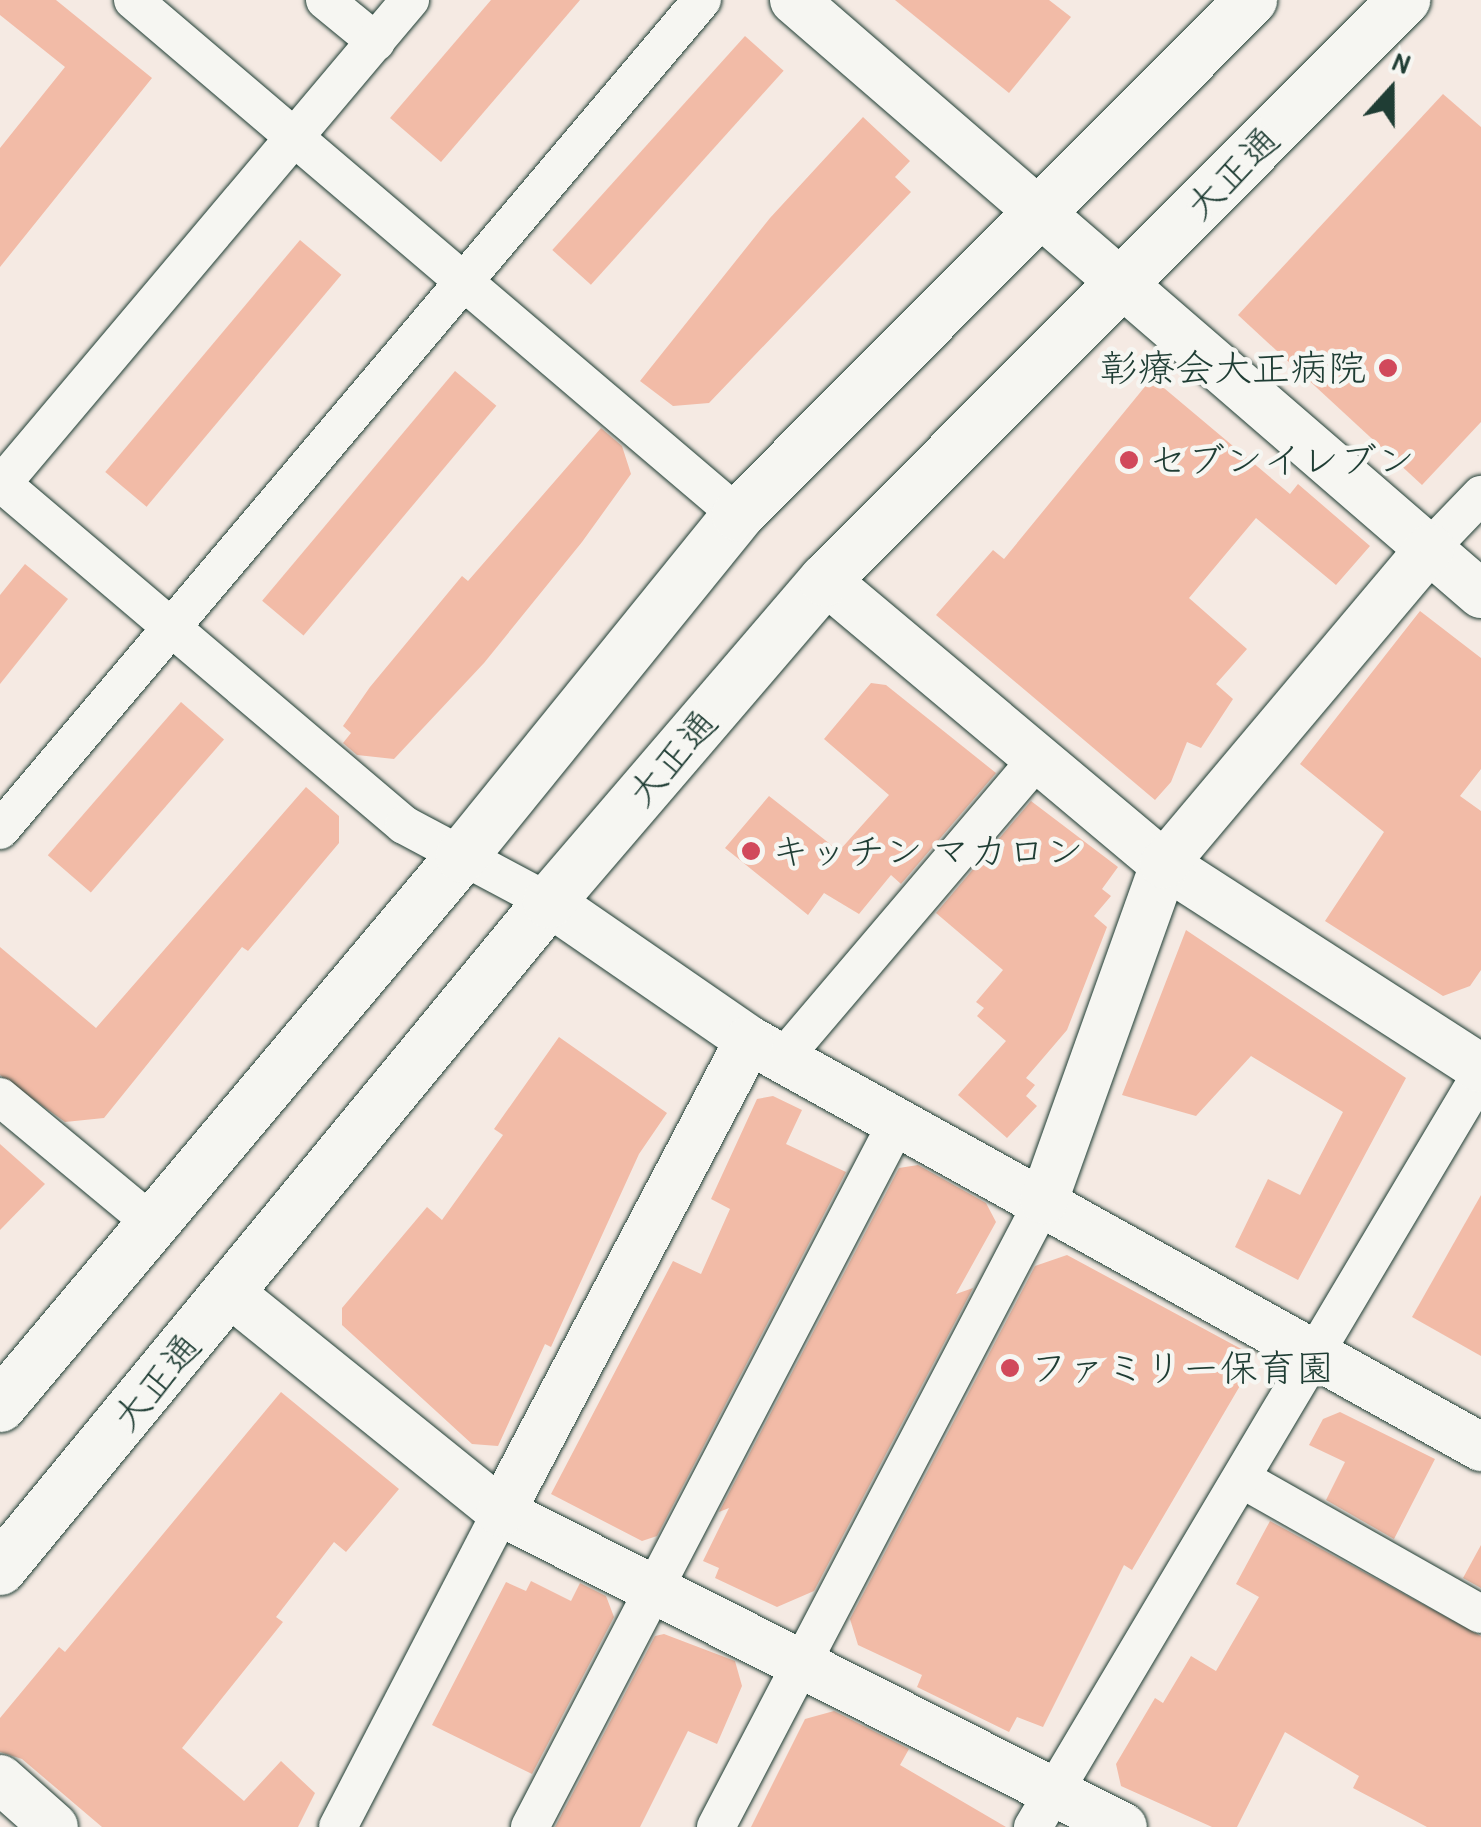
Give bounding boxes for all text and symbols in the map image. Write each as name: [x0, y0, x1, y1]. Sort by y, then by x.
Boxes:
north arrow: [1341, 40, 1441, 140]
text: N: [1388, 42, 1416, 82]
street label: 大正通: [1176, 117, 1288, 229]
place label: 彰療会大正病院: [1100, 345, 1366, 391]
marker: 彰療会大正病院: [1375, 355, 1401, 381]
place label: セブンイレブン: [1149, 437, 1415, 483]
marker: セブンイレブン: [1118, 449, 1140, 471]
street label: 大正通: [617, 700, 727, 816]
place label: キッチン マカロン: [771, 828, 1084, 874]
marker: キッチン マカロン: [740, 840, 762, 862]
street label: 大正通: [102, 1324, 210, 1440]
place label: ファミリー保育園: [1030, 1345, 1334, 1391]
marker: ファミリー保育園: [999, 1357, 1021, 1379]

